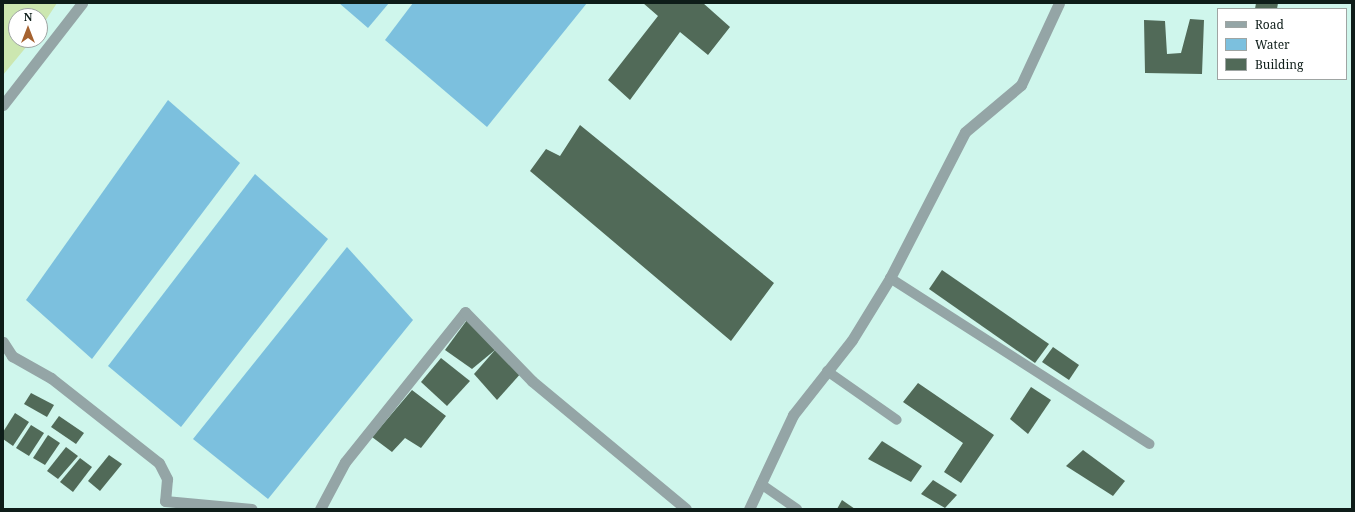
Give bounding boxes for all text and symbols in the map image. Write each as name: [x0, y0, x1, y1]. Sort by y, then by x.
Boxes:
north arrow: [8, 8, 48, 48]
legend: [1217, 8, 1347, 80]
text: N: [24, 9, 32, 24]
text: Road: [1255, 16, 1284, 33]
text: Water: [1255, 36, 1290, 53]
text: Building: [1255, 56, 1303, 73]

